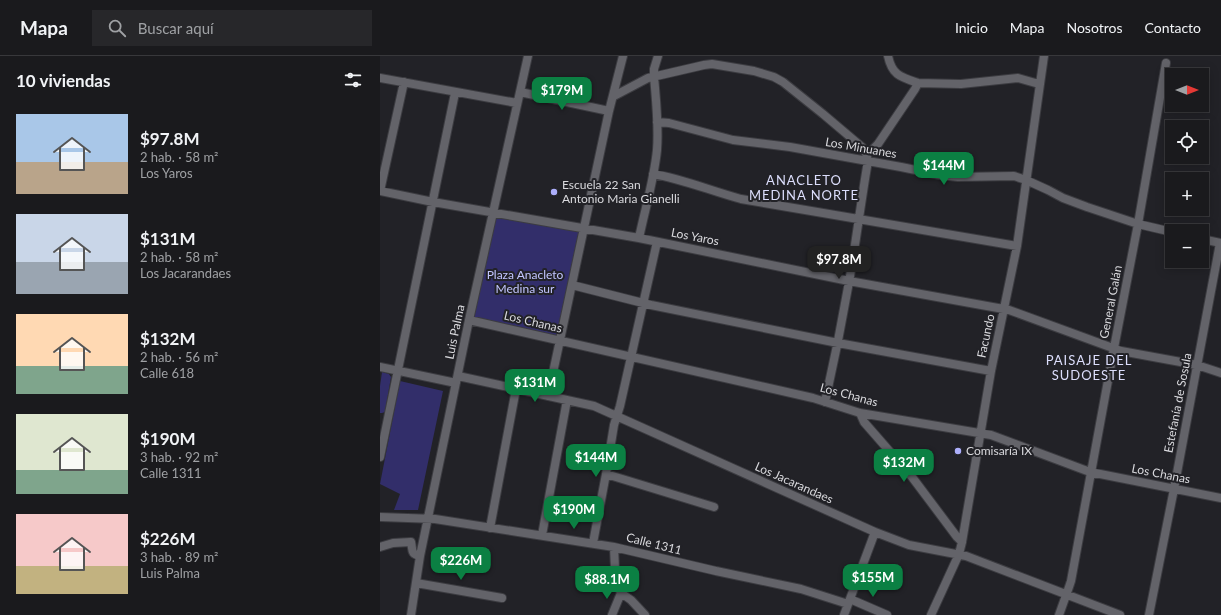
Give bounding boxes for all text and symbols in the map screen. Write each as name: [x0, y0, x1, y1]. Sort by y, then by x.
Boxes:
search box: [92, 10, 372, 46]
text: Mapa: [20, 16, 68, 39]
icon: search: [106, 17, 128, 39]
text: Buscar aquí: [138, 19, 214, 37]
text: Inicio: [955, 19, 988, 36]
text: Mapa: [1010, 19, 1044, 36]
text: Nosotros: [1066, 19, 1123, 36]
text: Contacto: [1145, 19, 1201, 36]
north arrow: [1165, 68, 1209, 112]
map controls: [1165, 68, 1209, 268]
icon: filters: [342, 69, 364, 91]
text: 10 viviendas: [16, 70, 110, 91]
pin: $179M: [534, 77, 590, 111]
text: $179M: [541, 82, 583, 98]
button: locate: [1165, 120, 1209, 164]
text: $97.8M: [140, 128, 200, 149]
icon: home: [48, 130, 96, 178]
street label: Los Minuanes: [824, 134, 898, 161]
text: 2 hab. · 58 m²: [140, 149, 218, 165]
pin: $144M: [916, 152, 972, 186]
text: $144M: [923, 157, 965, 173]
text: Los Yaros: [140, 165, 193, 181]
district label: ANACLETO MEDINA NORTE: [749, 172, 859, 203]
button: +: [1165, 172, 1209, 216]
place label: Escuela 22 San Antonio Maria Gianelli: [562, 177, 680, 206]
marker: Escuela 22 San Antonio Maria Gianelli: [549, 187, 559, 197]
button: −: [1165, 224, 1209, 268]
street label: Los Yaros: [670, 225, 720, 249]
text: $131M: [140, 228, 196, 249]
icon: home: [48, 230, 96, 278]
pin: $97.8M: [806, 246, 872, 280]
text: 2 hab. · 58 m²: [140, 249, 218, 265]
text: $97.8M: [816, 251, 862, 267]
street label: General Galán: [1096, 264, 1125, 340]
text: Los Jacarandaes: [140, 265, 231, 281]
park label: Plaza Anacleto Medina sur: [487, 267, 564, 296]
street label: Luis Palma: [441, 303, 468, 361]
street label: Los Chanas: [503, 308, 564, 335]
street label: Facundo: [974, 312, 998, 359]
text: $132M: [140, 328, 196, 349]
icon: home: [48, 330, 96, 378]
text: 2 hab. · 56 m²: [140, 349, 218, 365]
district label: PAISAJE DEL SUDOESTE: [1046, 352, 1132, 383]
street label: Estefanía de Sosula: [1160, 352, 1195, 454]
text: Calle 618: [140, 365, 194, 381]
pin: $131M: [507, 369, 563, 403]
text: $131M: [514, 374, 556, 390]
street label: Los Chanas: [819, 380, 880, 409]
text: $190M: [140, 428, 196, 449]
icon: home: [48, 430, 96, 478]
place label: Comisaría IX: [966, 443, 1032, 458]
pin: $144M: [568, 444, 624, 478]
marker: Comisaría IX: [953, 446, 963, 456]
text: 3 hab. · 92 m²: [140, 449, 218, 465]
text: $144M: [575, 449, 617, 465]
pin: $132M: [876, 449, 932, 483]
text: $132M: [883, 454, 925, 470]
street label: Los Jacarandaes: [753, 459, 836, 506]
street label: Los Chanas: [1131, 460, 1192, 487]
text: Calle 1311: [140, 465, 202, 481]
pin: $190M: [546, 496, 602, 530]
text: $190M: [553, 501, 595, 517]
text: $226M: [140, 528, 196, 549]
street label: Calle 1311: [625, 529, 684, 558]
icon: home: [48, 530, 96, 578]
pin: $226M: [433, 547, 489, 581]
text: 3 hab. · 89 m²: [140, 549, 218, 565]
text: $226M: [440, 552, 482, 568]
pin: $155M: [845, 564, 901, 598]
text: Luis Palma: [140, 565, 200, 581]
pin: $88.1M: [574, 566, 640, 600]
text: $155M: [852, 569, 894, 585]
text: $88.1M: [584, 571, 630, 587]

